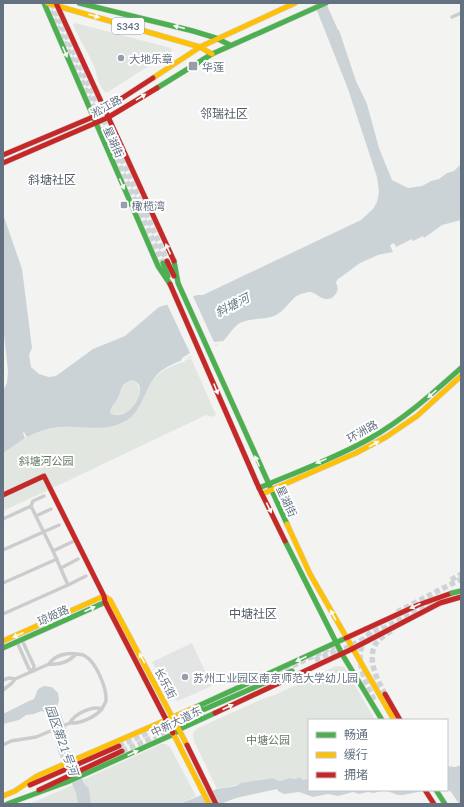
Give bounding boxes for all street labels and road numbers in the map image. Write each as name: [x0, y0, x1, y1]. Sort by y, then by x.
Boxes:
road number: S343: [112, 18, 144, 34]
street label: 淞江路: [88, 92, 124, 120]
street label: 星湖街: [101, 124, 127, 160]
street label: 环洲路: [344, 417, 380, 445]
street label: 星湖街: [274, 483, 300, 519]
street label: 琼姬路: [35, 602, 71, 628]
street label: 长乐街: [153, 665, 179, 701]
street label: 中新大道东: [148, 703, 204, 739]

